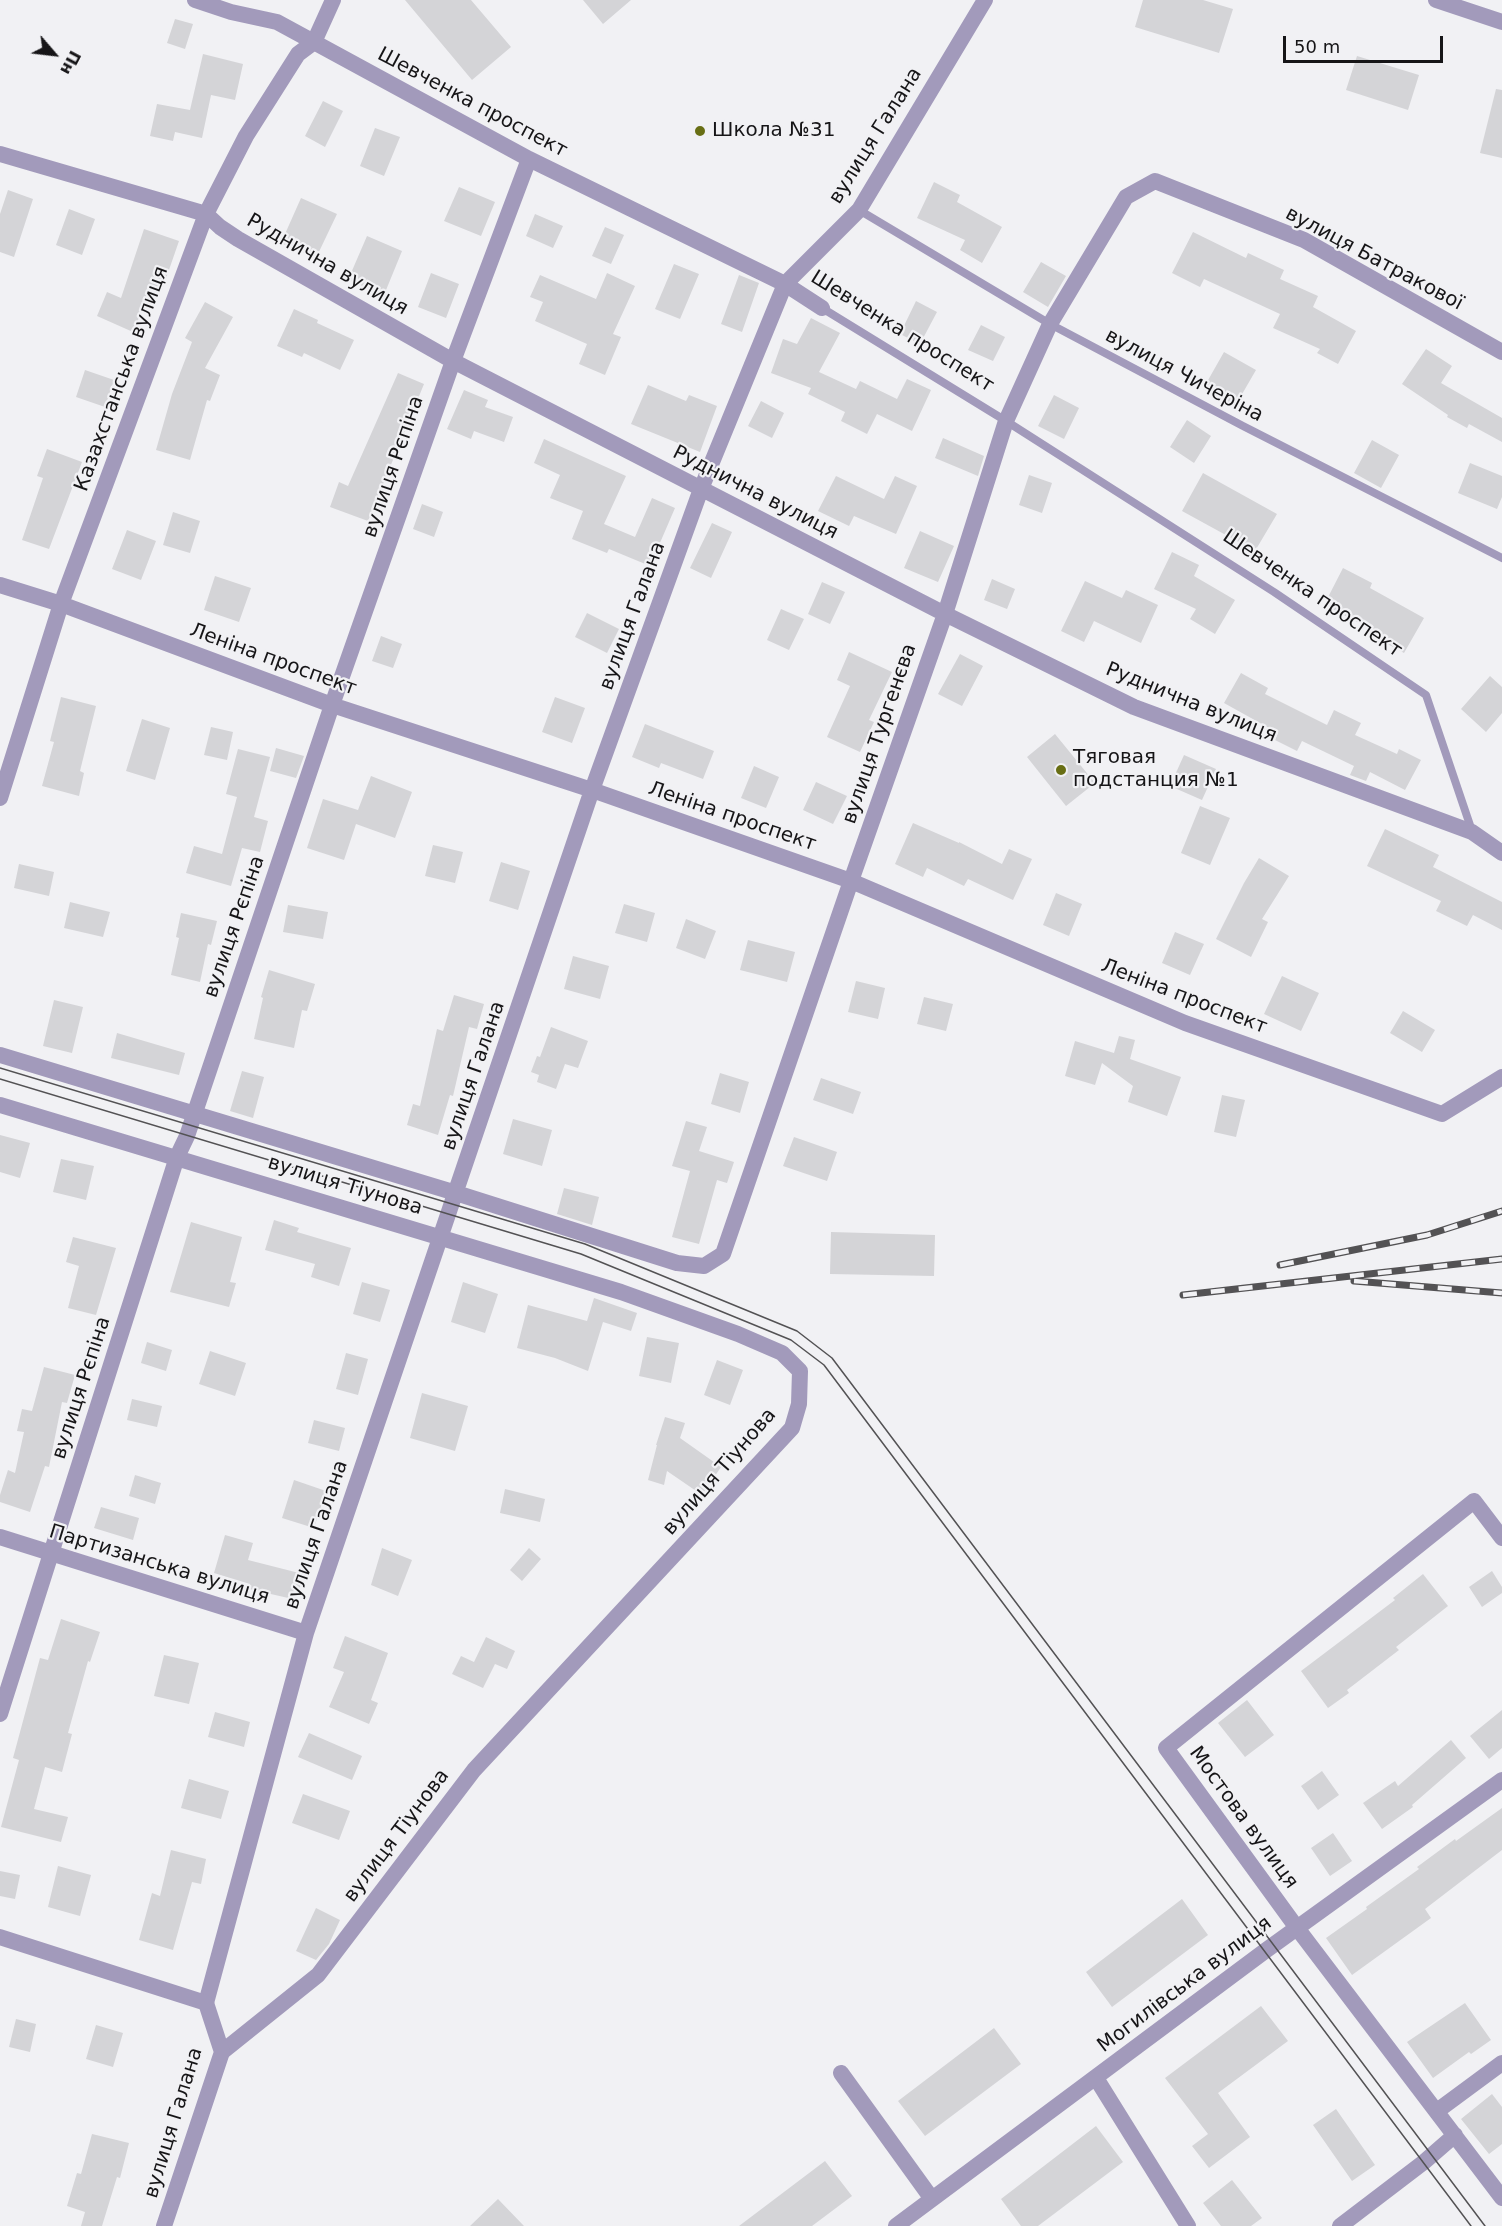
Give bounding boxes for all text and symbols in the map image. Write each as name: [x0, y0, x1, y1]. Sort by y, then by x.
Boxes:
north arrow: [24, 24, 84, 84]
scale bar: [1286, 24, 1446, 62]
text: 50 m: [1294, 36, 1340, 57]
street label: Шевченка проспект: [373, 43, 571, 163]
text: Пн: [56, 47, 84, 78]
street label: вулиця Галана: [824, 63, 928, 209]
place label: Школа №31: [712, 119, 835, 143]
marker: Школа №31: [693, 124, 707, 138]
street label: вулиця Батракової: [1281, 202, 1467, 316]
street label: Руднична вулиця: [242, 209, 412, 321]
street label: Казахстанська вулиця: [70, 263, 174, 495]
street label: Шевченка проспект: [806, 266, 998, 398]
street label: вулиця Чичеріна: [1101, 324, 1267, 428]
street label: вулиця Рєпіна: [358, 393, 430, 541]
street label: Руднична вулиця: [668, 441, 842, 545]
street label: Шевченка проспект: [1218, 525, 1406, 663]
street label: вулиця Галана: [595, 538, 671, 694]
street label: Леніна проспект: [186, 619, 360, 701]
street label: вулиця Тургенєва: [838, 641, 922, 827]
street label: Руднична вулиця: [1102, 658, 1280, 748]
place label: Тяговая подстанция №1: [1073, 746, 1239, 793]
marker: Тяговая подстанция №1: [1054, 763, 1068, 777]
street label: Леніна проспект: [645, 777, 819, 857]
street label: вулиця Рєпіна: [199, 853, 271, 1001]
street label: Леніна проспект: [1098, 954, 1270, 1040]
street label: вулиця Галана: [437, 998, 511, 1154]
street label: вулиця Тіунова: [265, 1151, 425, 1221]
street label: вулиця Рєпіна: [48, 1314, 116, 1462]
street label: вулиця Тіунова: [658, 1404, 782, 1540]
street label: вулиця Галана: [280, 1457, 354, 1613]
street label: Партизанська вулиця: [46, 1520, 272, 1610]
street label: Мостова вулиця: [1183, 1742, 1303, 1894]
street label: вулиця Тіунова: [339, 1765, 455, 1907]
street label: Могилівська вулиця: [1093, 1912, 1277, 2058]
street label: вулиця Галана: [140, 2045, 208, 2201]

